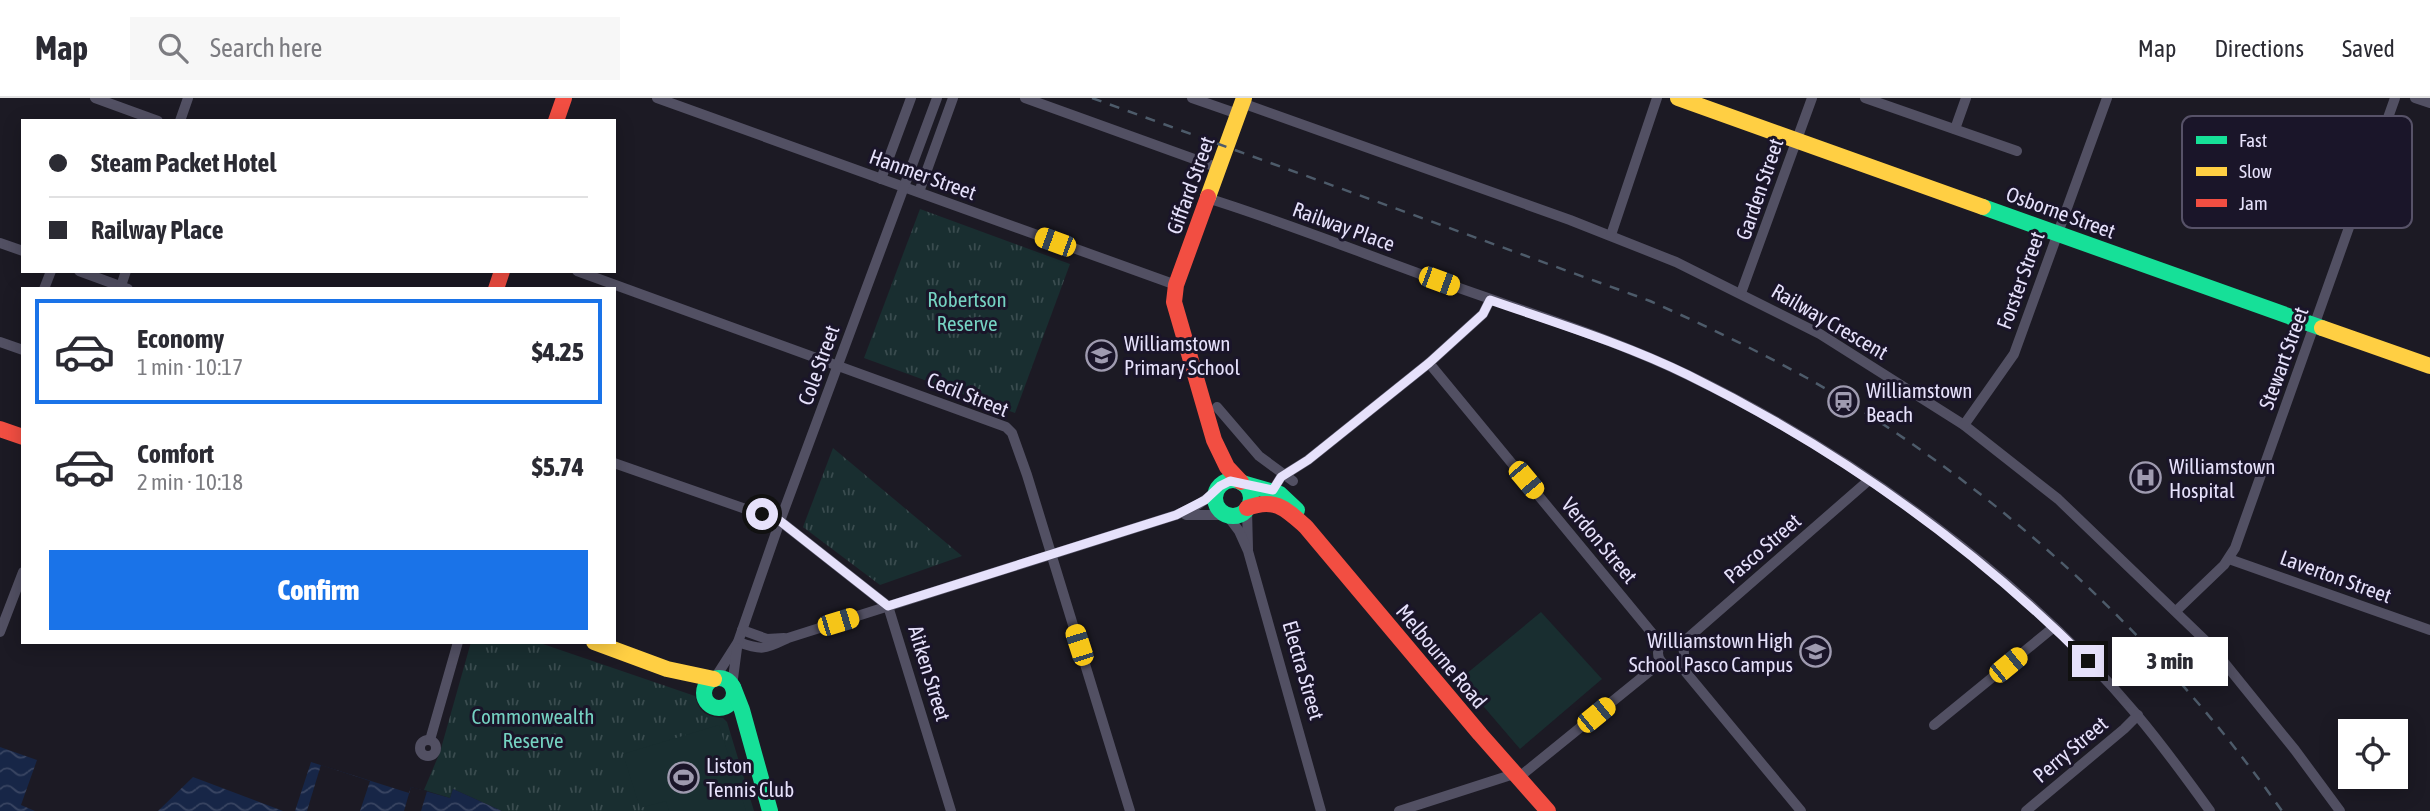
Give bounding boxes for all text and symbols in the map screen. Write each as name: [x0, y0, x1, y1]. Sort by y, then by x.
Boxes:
search box: [130, 17, 620, 80]
text: Map: [35, 29, 88, 67]
icon: search: [154, 29, 192, 67]
text: Search here: [210, 33, 322, 63]
text: Map: [2138, 35, 2176, 62]
text: Directions: [2214, 35, 2304, 62]
text: Saved: [2342, 35, 2395, 62]
legend: [2182, 116, 2412, 228]
text: Fast: [2239, 129, 2267, 151]
street label: Giffard Street: [1161, 133, 1219, 237]
street label: Garden Street: [1730, 135, 1788, 243]
street label: Hanmer Street: [866, 144, 980, 204]
text: Steam Packet Hotel: [91, 148, 276, 178]
text: Slow: [2239, 160, 2273, 182]
street label: Osborne Street: [2003, 181, 2119, 243]
text: Jam: [2239, 192, 2268, 214]
street label: Railway Place: [1290, 196, 1398, 256]
text: Railway Place: [91, 215, 223, 245]
car: [1032, 225, 1079, 259]
street label: Forster Street: [1991, 228, 2049, 332]
car: [1416, 264, 1463, 298]
street label: Railway Crescent: [1768, 278, 1892, 364]
park label: Robertson Reserve: [927, 287, 1007, 335]
street label: Stewart Street: [2253, 304, 2313, 412]
icon: car: [53, 320, 116, 383]
street label: Cole Street: [793, 322, 843, 408]
text: Economy: [137, 324, 224, 354]
place label: Williamstown Primary School: [1124, 331, 1240, 379]
text: $4.25: [532, 337, 584, 367]
school or university icon: Williamstown Primary School: [1084, 338, 1118, 372]
text: 1 min · 10:17: [137, 354, 243, 380]
street label: Cecil Street: [924, 367, 1012, 421]
place label: Williamstown Beach: [1866, 378, 1973, 426]
station icon: Williamstown Beach: [1826, 385, 1860, 419]
icon: car: [53, 435, 116, 498]
text: Comfort: [137, 439, 214, 469]
text: $5.74: [532, 452, 584, 482]
place label: Williamstown Hospital: [2169, 454, 2276, 502]
car: [1505, 457, 1548, 503]
hospital icon: Williamstown Hospital: [2129, 461, 2163, 495]
text: 2 min · 10:18: [137, 469, 243, 495]
street label: Verdon Street: [1557, 492, 1643, 588]
route start: [746, 498, 778, 530]
street label: Pasco Street: [1719, 508, 1805, 588]
street label: Laverton Street: [2277, 545, 2395, 607]
button: Confirm: [49, 550, 588, 630]
street label: Melbourne Road: [1392, 599, 1492, 713]
car: [815, 606, 862, 638]
street label: Electra Street: [1278, 618, 1330, 722]
street label: Aitken Street: [904, 622, 956, 724]
car: [1063, 622, 1096, 668]
place label: Williamstown High School Pasco Campus: [1629, 628, 1793, 676]
school or university icon: Williamstown High School Pasco Campus: [1799, 635, 1833, 669]
callout: 3 min: [2112, 636, 2228, 686]
car: [1986, 644, 2031, 686]
route end: [2072, 645, 2104, 677]
text: 3 min: [2147, 648, 2193, 674]
car: [1574, 694, 1619, 736]
park label: Commonwealth Reserve: [471, 704, 595, 752]
street label: Perry Street: [2028, 711, 2112, 787]
map controls: [2338, 719, 2408, 789]
button: locate: [2338, 719, 2408, 789]
place label: Liston Tennis Club: [706, 753, 794, 801]
sports icon: Liston Tennis Club: [666, 760, 700, 794]

